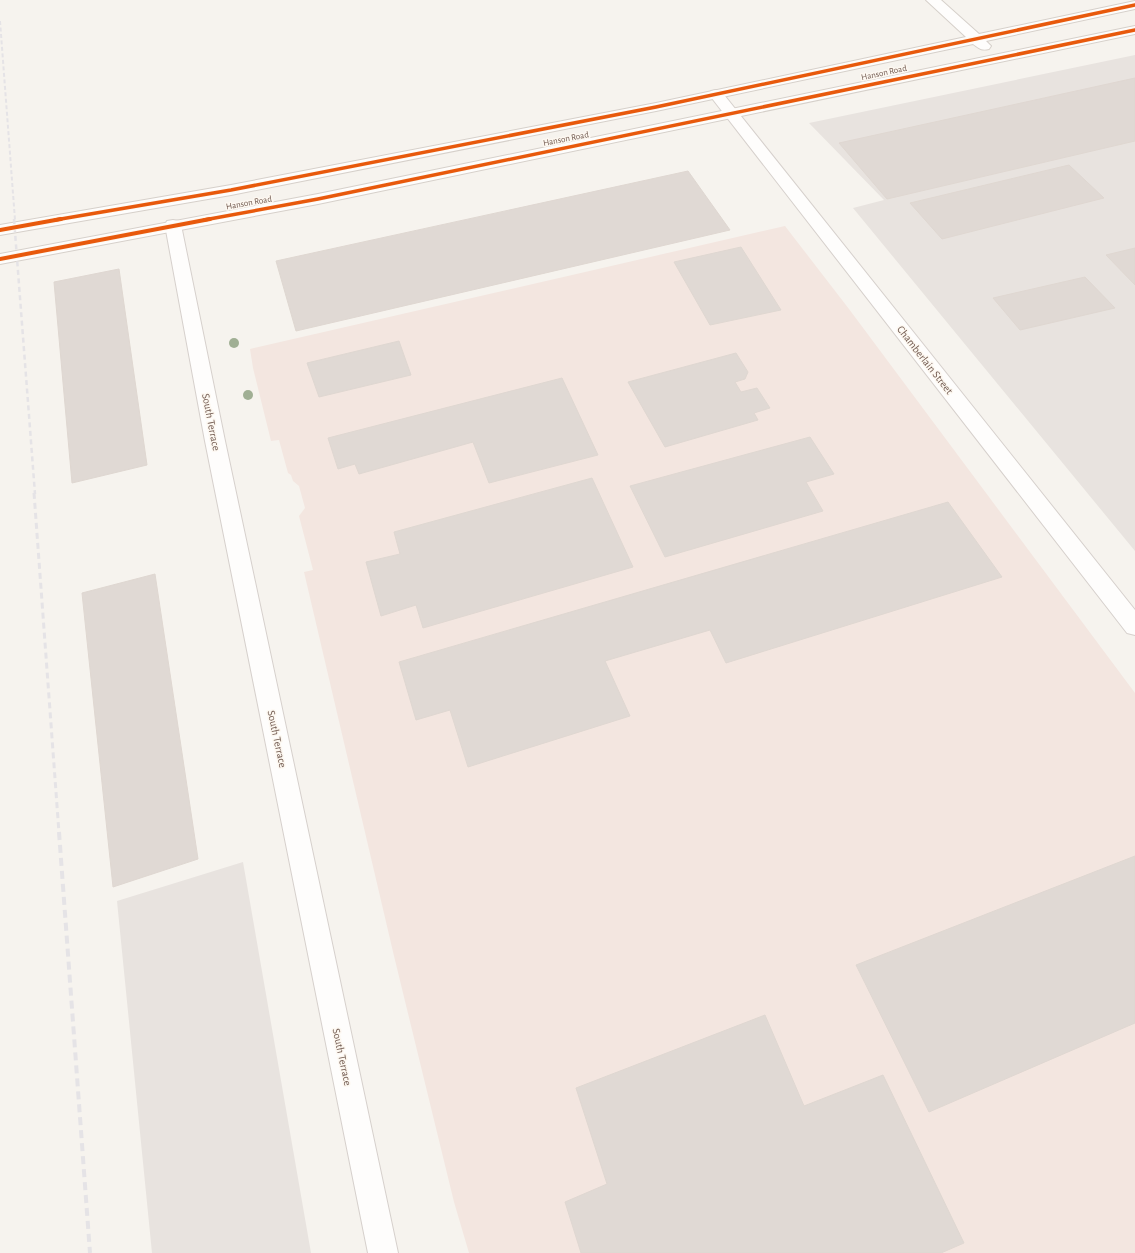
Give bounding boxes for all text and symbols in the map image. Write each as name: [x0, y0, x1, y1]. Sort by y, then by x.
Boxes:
street label: Hanson Road: [860, 64, 908, 82]
street label: Hanson Road: [542, 130, 590, 148]
street label: Hanson Road: [225, 194, 273, 211]
street label: Chamberlain Street: [895, 324, 955, 397]
street label: South Terrace: [200, 392, 222, 452]
street label: South Terrace: [266, 709, 288, 769]
street label: South Terrace: [331, 1027, 353, 1087]

